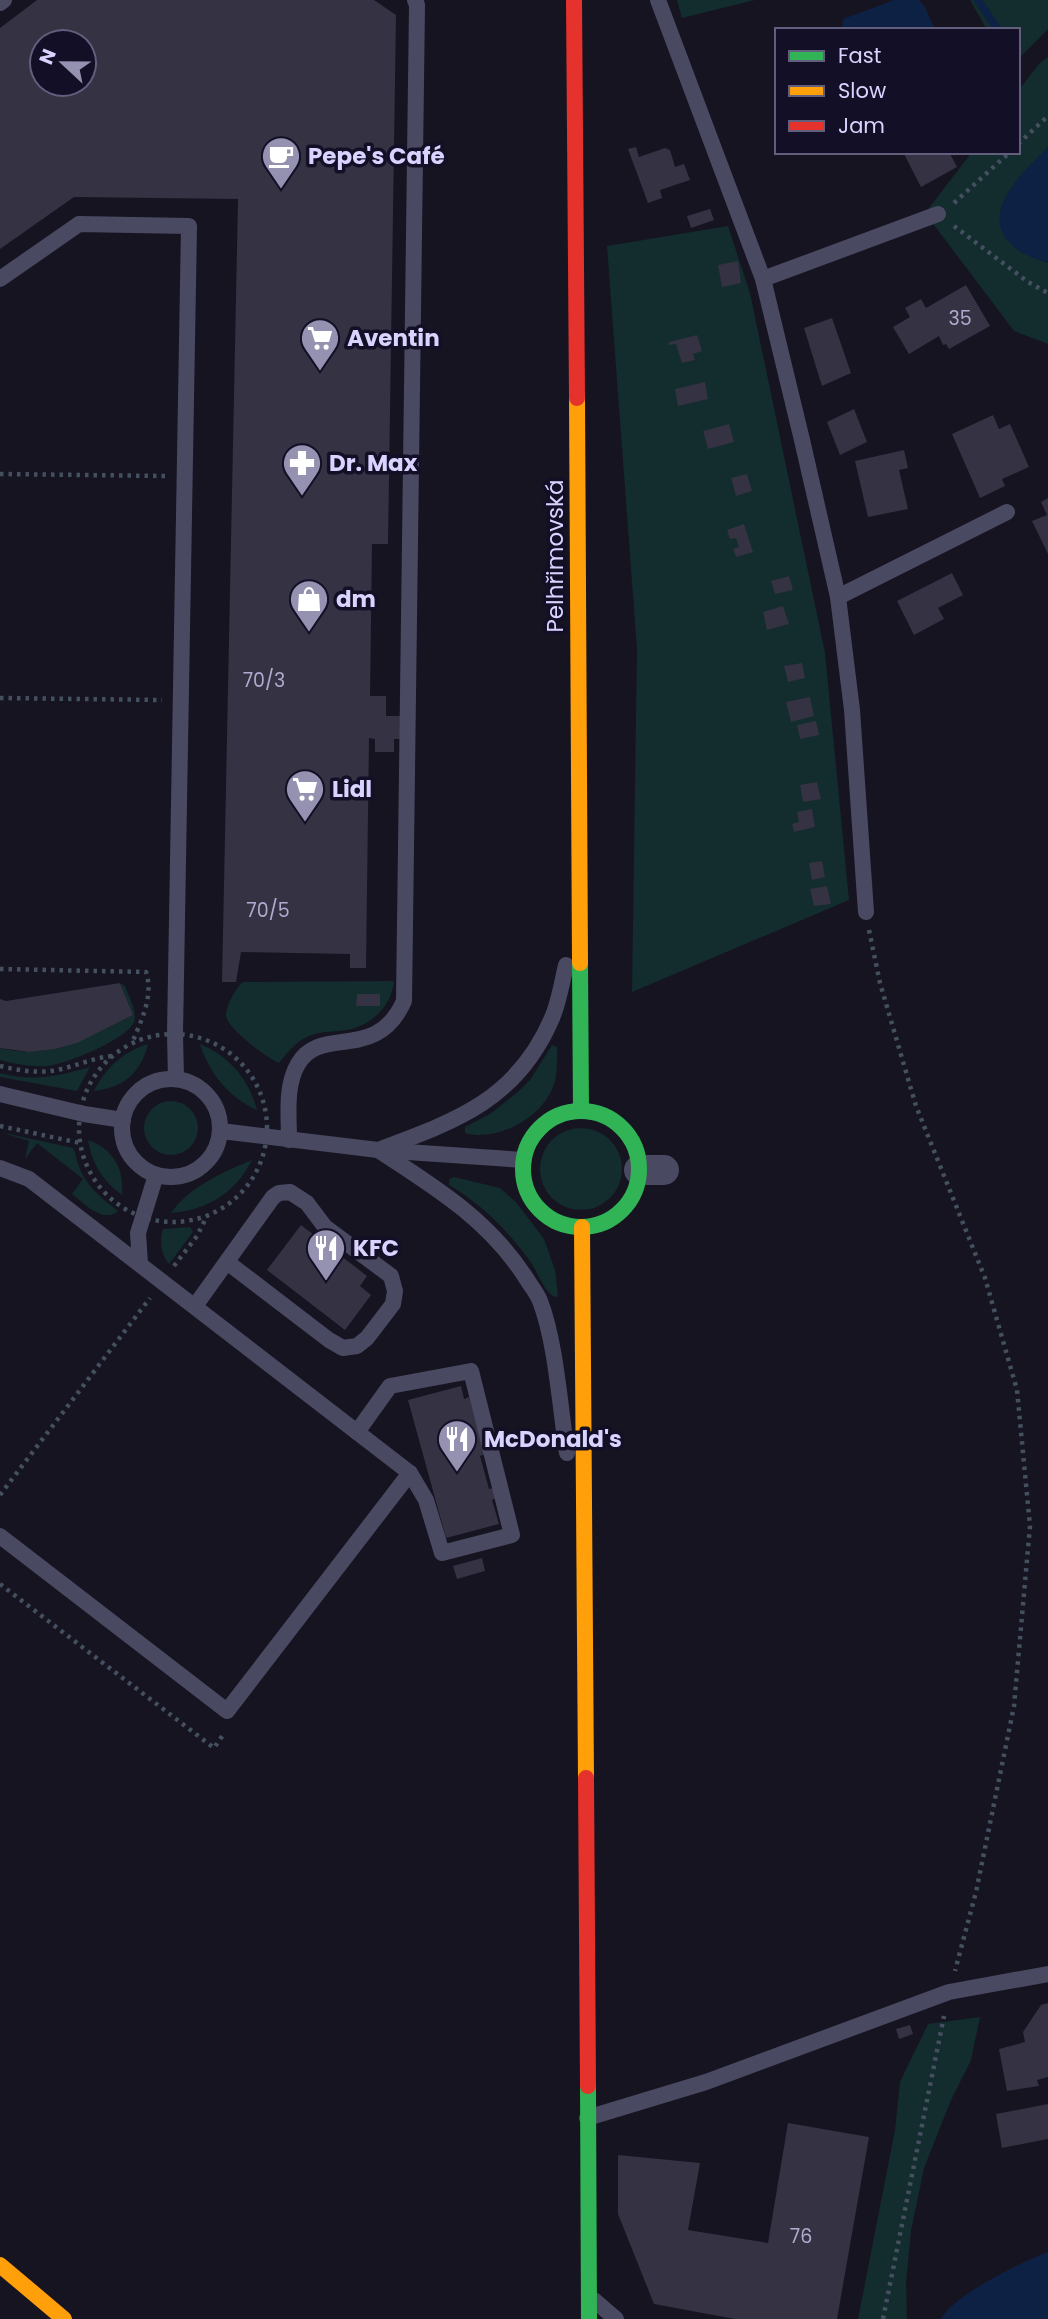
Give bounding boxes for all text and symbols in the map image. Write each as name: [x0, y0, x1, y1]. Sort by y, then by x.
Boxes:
north arrow: [28, 28, 98, 98]
legend: [775, 28, 1020, 154]
text: Fast: [838, 41, 881, 70]
text: N: [33, 45, 63, 69]
text: Slow: [838, 76, 886, 105]
text: Jam: [838, 111, 885, 140]
cafe icon: Pepe's Café: [260, 135, 302, 190]
place label: Pepe's Café: [308, 140, 445, 172]
house number: 35: [948, 305, 972, 332]
supermarket icon: Aventin: [299, 317, 341, 372]
place label: Aventin: [347, 322, 440, 354]
pharmacy icon: Dr. Max: [281, 442, 323, 497]
place label: Dr. Max: [329, 447, 418, 479]
street label: Pelhřimovská: [539, 480, 571, 632]
shop icon: dm: [288, 578, 330, 633]
place label: dm: [336, 583, 376, 615]
house number: 70/3: [243, 667, 285, 694]
supermarket icon: Lidl: [284, 768, 326, 823]
place label: Lidl: [332, 773, 372, 805]
house number: 70/5: [246, 897, 290, 924]
restaurant icon: KFC: [305, 1227, 347, 1282]
place label: KFC: [353, 1232, 399, 1264]
restaurant icon: McDonald's: [436, 1418, 478, 1473]
place label: McDonald's: [484, 1423, 622, 1455]
house number: 76: [790, 2223, 812, 2250]

